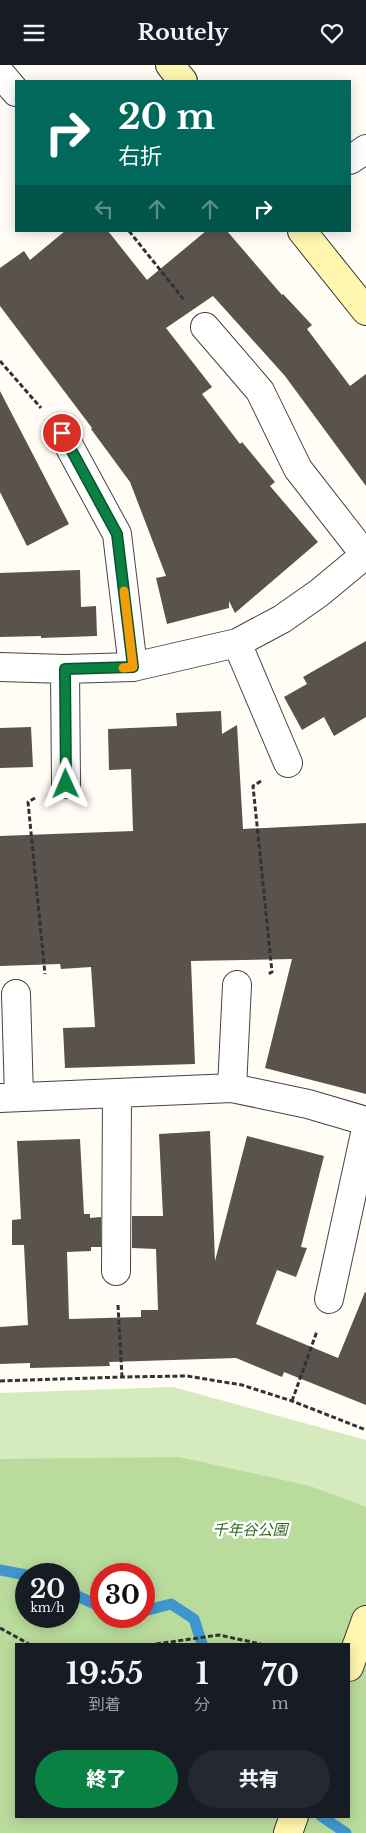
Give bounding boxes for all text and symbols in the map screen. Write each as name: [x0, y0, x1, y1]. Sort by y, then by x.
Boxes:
icon: menu: [20, 19, 48, 47]
text: Routely: [138, 19, 228, 46]
icon: heart: [318, 19, 346, 47]
text: 20 m: [118, 95, 215, 138]
icon: right: [35, 100, 100, 165]
text: 右折: [118, 143, 162, 170]
icon: left: [90, 195, 118, 223]
icon: ahead: [143, 195, 171, 223]
icon: ahead: [196, 195, 224, 223]
icon: right: [249, 195, 277, 223]
pin: [41, 412, 83, 454]
icon: arrive: [48, 419, 76, 447]
position arrow: [39, 757, 91, 809]
park label: 千年谷公園: [212, 1520, 289, 1539]
speed limit sign: 30: [90, 1563, 155, 1628]
text: 20: [30, 1574, 65, 1605]
text: km/h: [30, 1600, 65, 1615]
text: 19:55: [66, 1655, 143, 1692]
text: 1: [196, 1655, 209, 1692]
text: 70: [261, 1657, 299, 1694]
text: m: [272, 1693, 289, 1713]
text: 到着: [89, 1694, 121, 1714]
text: 分: [194, 1694, 210, 1714]
button: 終了: [35, 1750, 178, 1808]
button: 共有: [188, 1750, 330, 1808]

